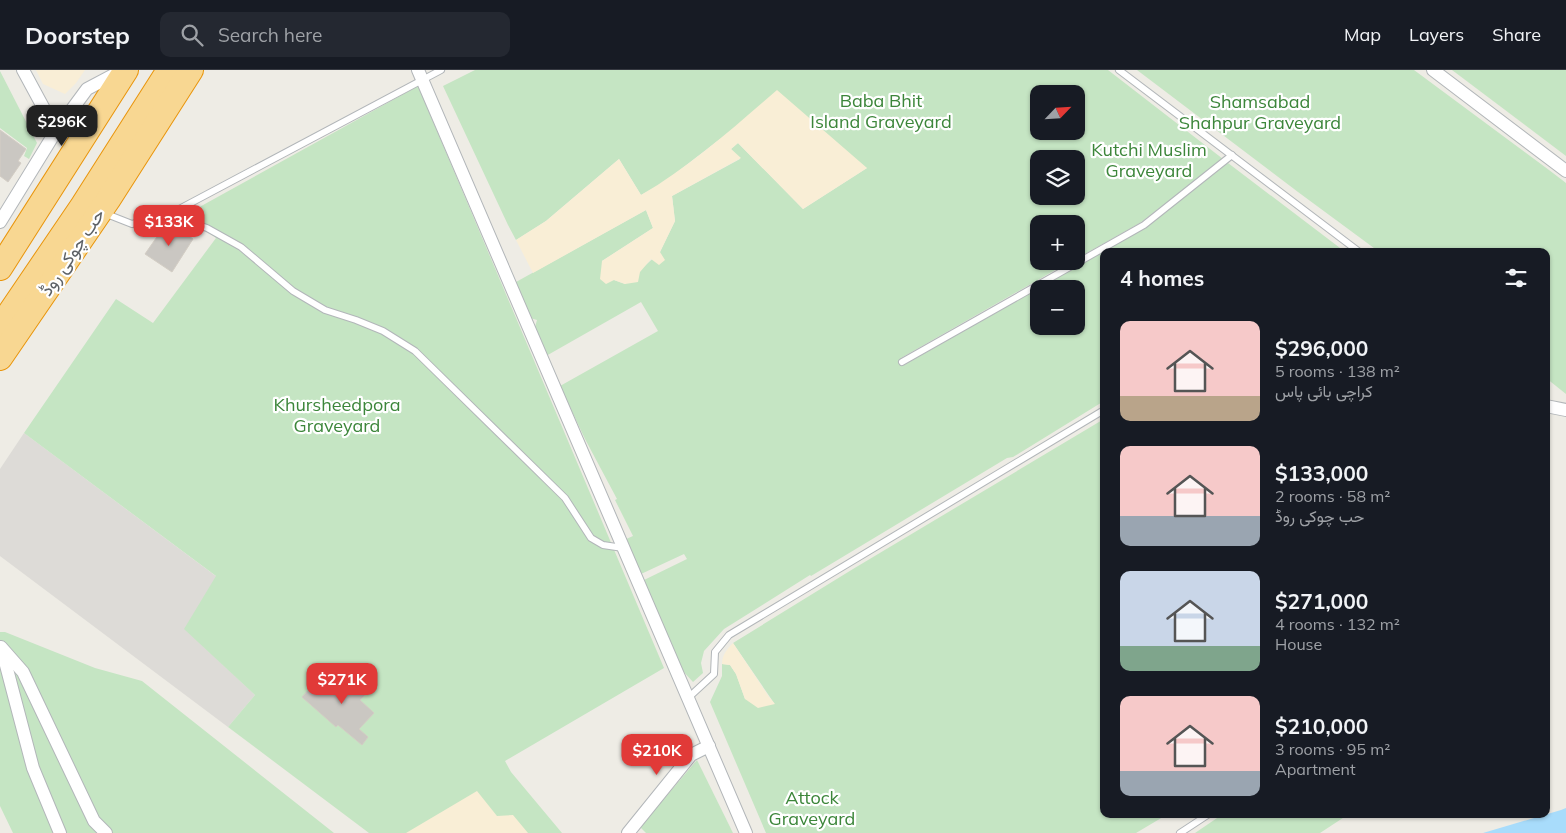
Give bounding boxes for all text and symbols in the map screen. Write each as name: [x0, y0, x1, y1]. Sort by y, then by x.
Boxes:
search box: [160, 12, 510, 57]
text: Doorstep: [25, 20, 130, 50]
icon: search: [178, 21, 206, 49]
text: Search here: [218, 23, 322, 47]
text: Map: [1344, 23, 1381, 46]
text: Layers: [1409, 23, 1464, 46]
text: Share: [1492, 23, 1541, 46]
north arrow: [1030, 85, 1085, 140]
map controls: [1030, 85, 1085, 335]
park label: Baba Bhit Island Graveyard: [810, 89, 952, 133]
park label: Shamsabad Shahpur Graveyard: [1179, 90, 1341, 134]
pin: $296K: [27, 104, 97, 147]
text: $296K: [37, 111, 87, 131]
park label: Kutchi Muslim Graveyard: [1091, 138, 1207, 182]
button: layers: [1030, 150, 1085, 205]
street label: حب چوکی روڈ: [34, 204, 110, 301]
pin: $133K: [134, 204, 204, 247]
text: $133K: [144, 211, 194, 231]
button: +: [1030, 215, 1085, 270]
icon: filters: [1502, 264, 1530, 292]
text: 4 homes: [1120, 265, 1204, 291]
button: −: [1030, 280, 1085, 335]
text: $296,000: [1275, 335, 1368, 361]
icon: home: [1160, 341, 1220, 401]
text: 5 rooms · 138 m²: [1275, 361, 1400, 381]
text: کراچی بائی پاس: [1275, 381, 1373, 401]
park label: Khursheedpora Graveyard: [274, 393, 400, 437]
text: $133,000: [1275, 460, 1368, 486]
icon: home: [1160, 466, 1220, 526]
text: 2 rooms · 58 m²: [1275, 486, 1390, 506]
text: حب چوکی روڈ: [1275, 506, 1364, 526]
text: $271,000: [1275, 588, 1368, 614]
icon: home: [1160, 591, 1220, 651]
text: 4 rooms · 132 m²: [1275, 614, 1400, 634]
text: House: [1275, 634, 1322, 654]
pin: $271K: [307, 662, 377, 705]
text: $271K: [317, 669, 367, 689]
text: $210,000: [1275, 713, 1368, 739]
icon: home: [1160, 716, 1220, 776]
pin: $210K: [622, 734, 692, 776]
text: 3 rooms · 95 m²: [1275, 739, 1390, 759]
text: $210K: [632, 740, 682, 760]
text: Apartment: [1275, 759, 1356, 779]
park label: Attock Graveyard: [769, 786, 855, 830]

